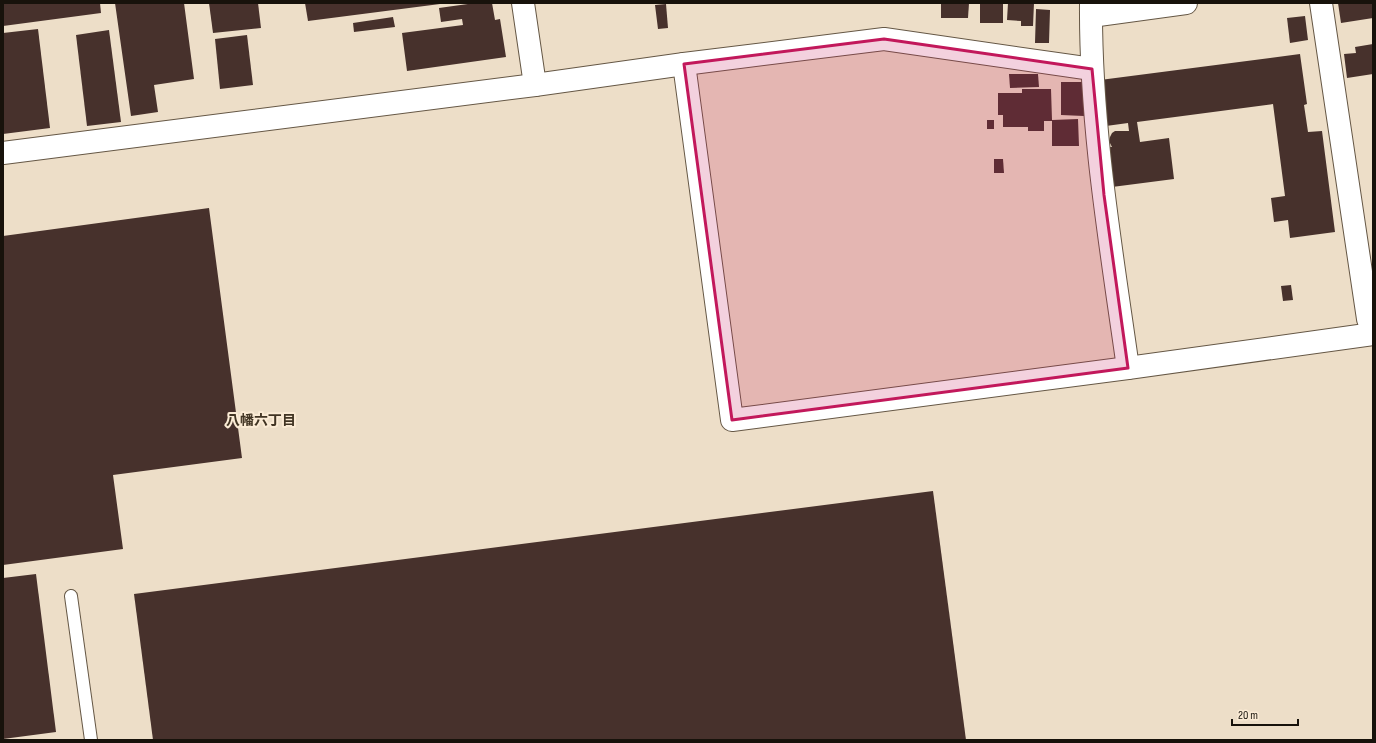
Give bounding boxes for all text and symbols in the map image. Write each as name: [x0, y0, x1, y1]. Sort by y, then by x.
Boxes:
district label: 八幡六丁目: [226, 412, 296, 429]
scale bar: [1232, 701, 1298, 727]
text: 20 m: [1238, 708, 1258, 723]

